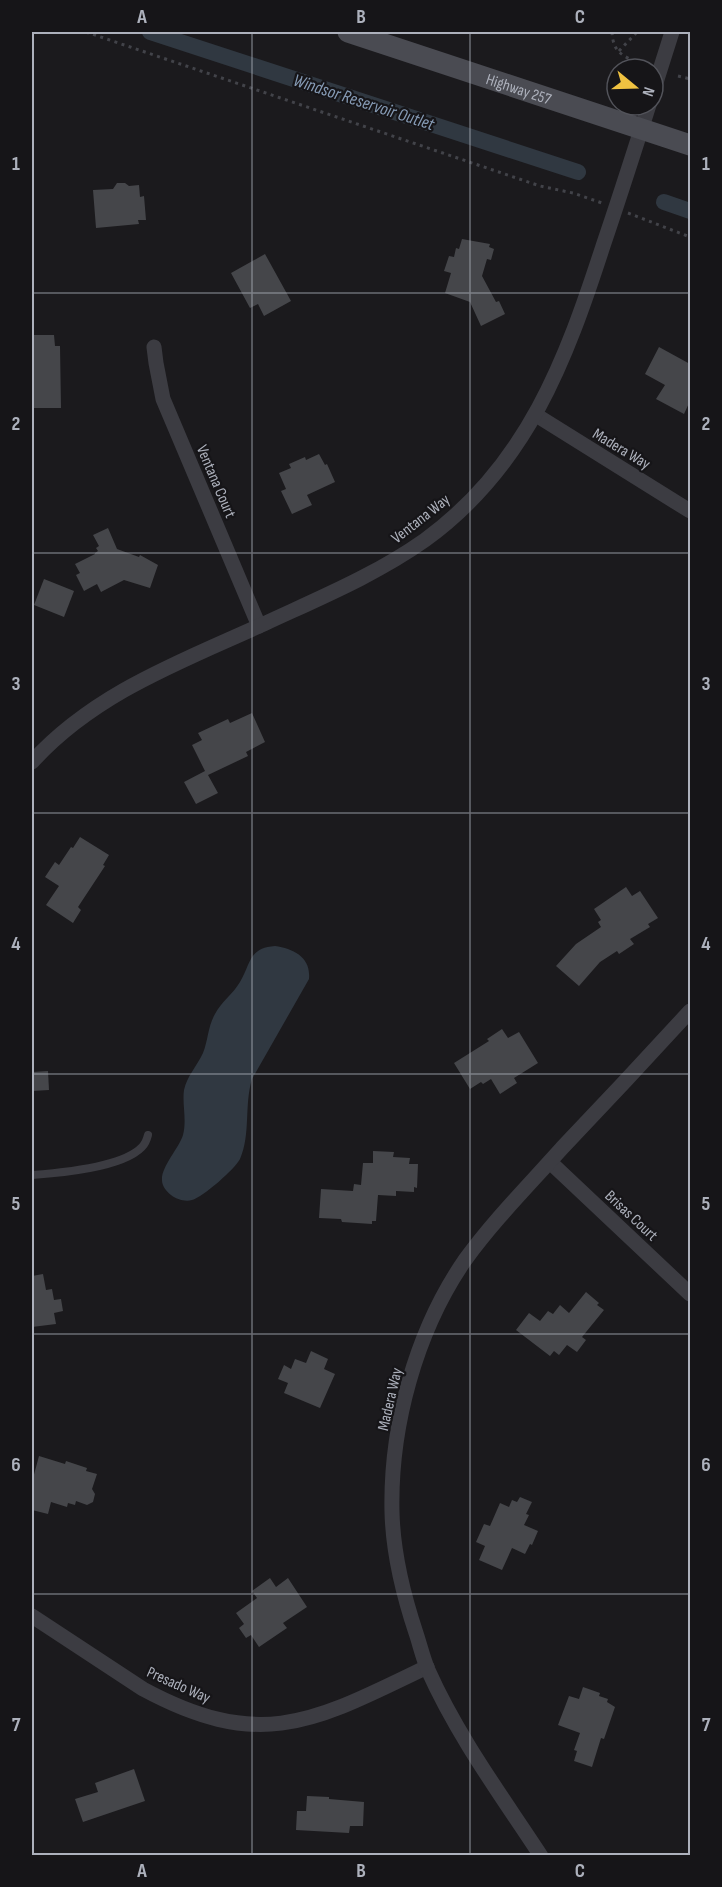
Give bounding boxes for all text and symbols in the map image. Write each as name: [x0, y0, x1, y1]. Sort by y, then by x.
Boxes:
text: A: [136, 5, 147, 29]
text: B: [356, 5, 366, 29]
text: C: [575, 5, 585, 29]
north arrow: [605, 57, 665, 117]
water label: Windsor Reservoir Outlet: [291, 70, 438, 135]
street label: Highway 257: [484, 70, 554, 110]
text: N: [637, 84, 658, 99]
text: 1: [12, 152, 20, 176]
text: 1: [702, 152, 710, 176]
text: 2: [12, 412, 20, 436]
text: 2: [702, 412, 710, 436]
street label: Madera Way: [589, 425, 654, 474]
street label: Ventana Court: [192, 442, 239, 521]
street label: Ventana Way: [388, 491, 454, 548]
text: 3: [12, 672, 21, 696]
text: 3: [702, 672, 711, 696]
text: 4: [11, 932, 21, 956]
text: 4: [701, 932, 711, 956]
street label: Brisas Court: [601, 1187, 661, 1245]
text: 5: [12, 1192, 21, 1216]
text: 5: [702, 1192, 711, 1216]
street label: Madera Way: [374, 1366, 407, 1433]
text: 6: [11, 1453, 21, 1477]
text: 6: [701, 1453, 711, 1477]
street label: Presado Way: [144, 1663, 213, 1708]
text: 7: [12, 1713, 21, 1737]
text: 7: [702, 1713, 711, 1737]
text: A: [136, 1859, 147, 1883]
text: B: [356, 1859, 366, 1883]
text: C: [575, 1859, 585, 1883]

